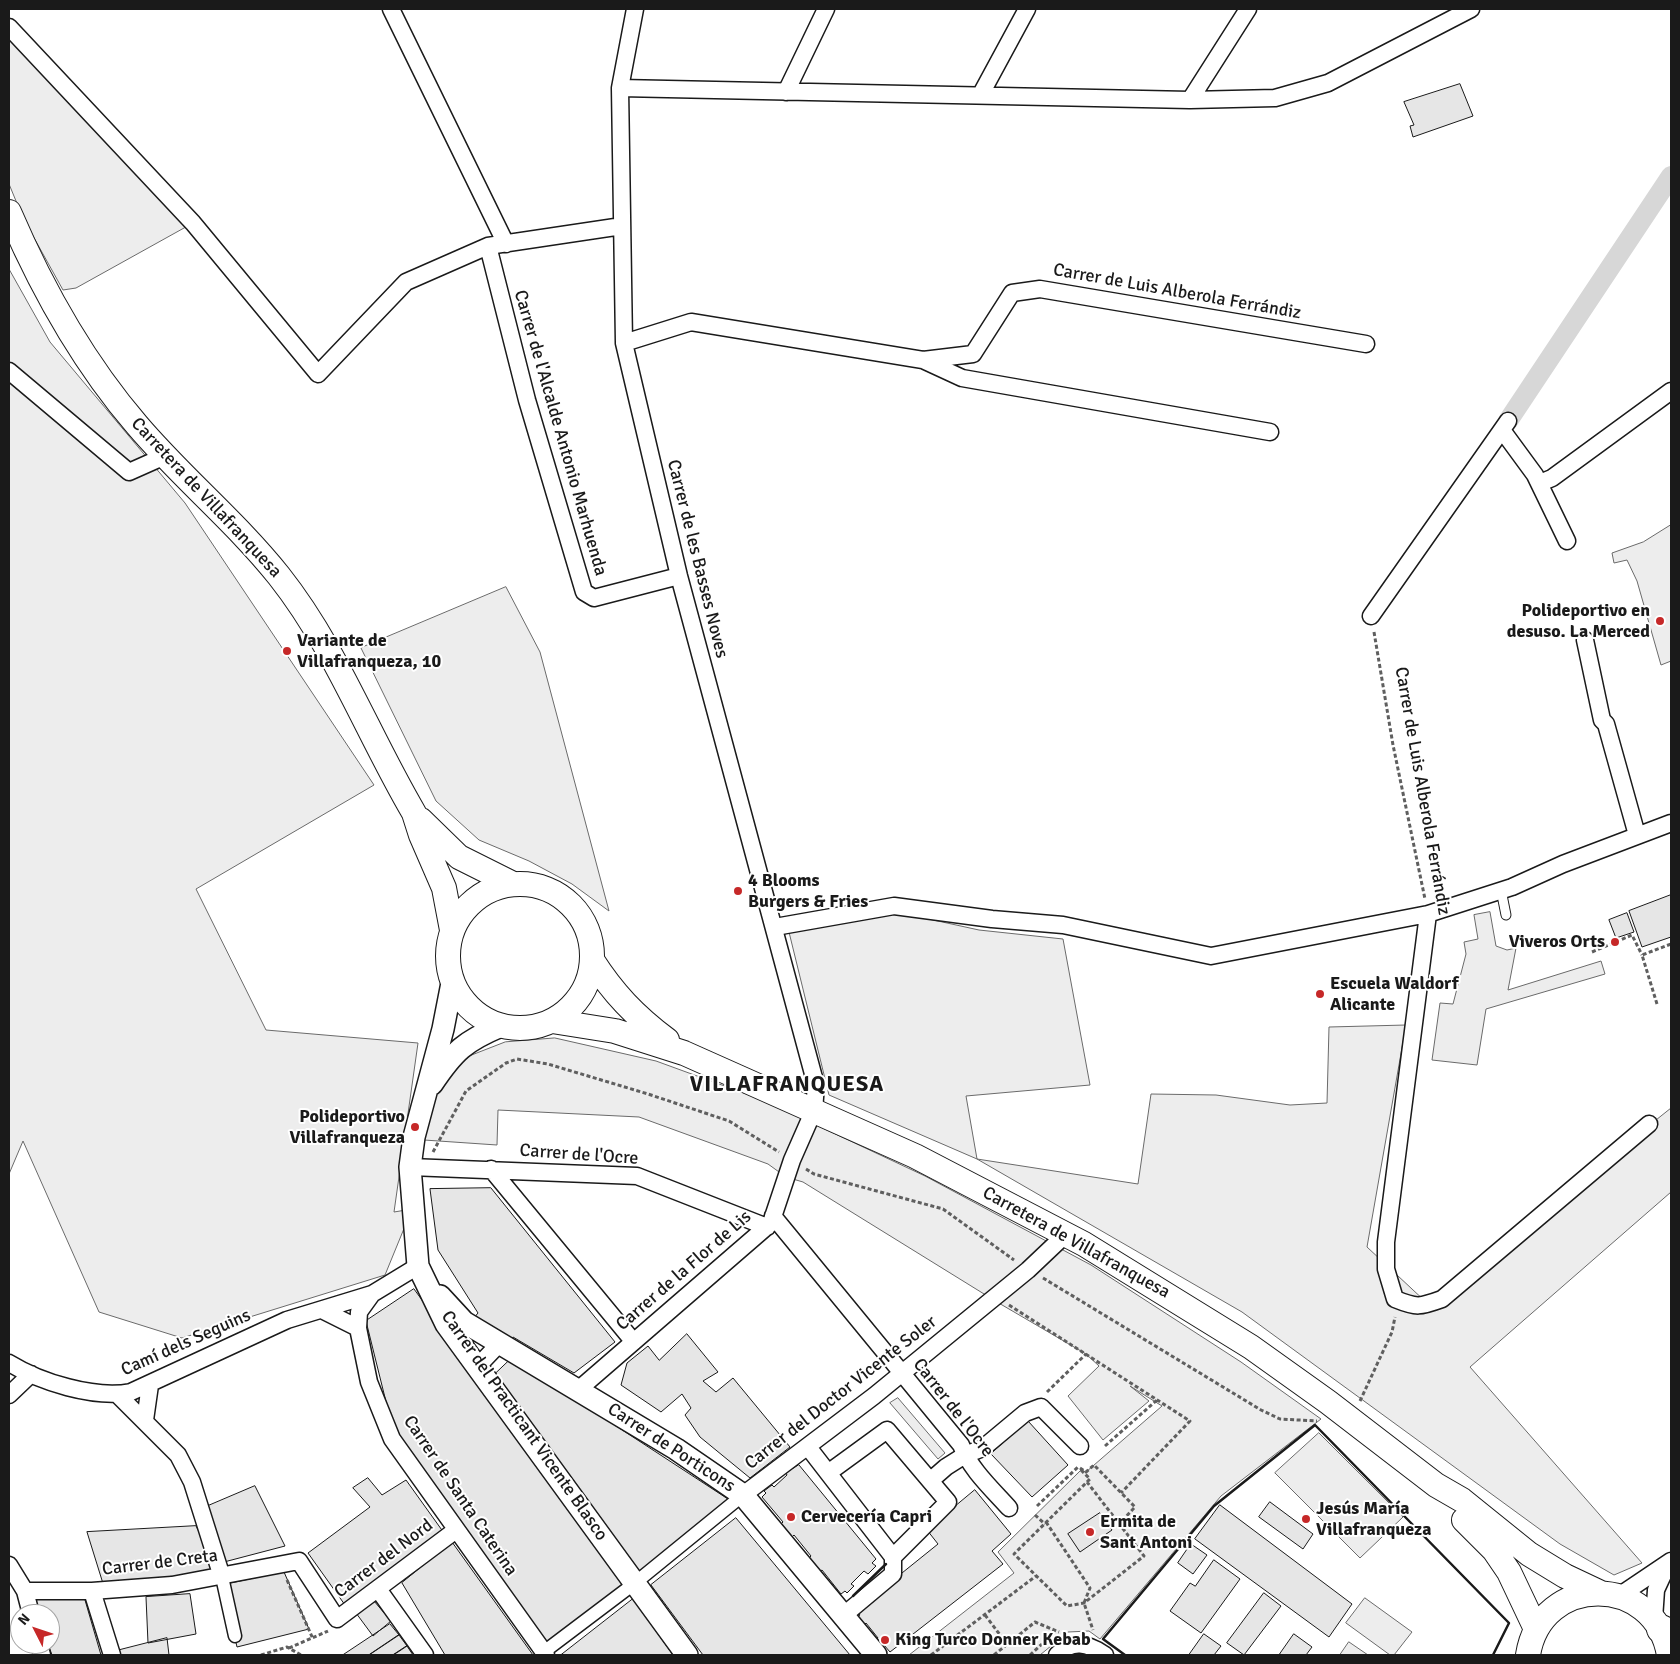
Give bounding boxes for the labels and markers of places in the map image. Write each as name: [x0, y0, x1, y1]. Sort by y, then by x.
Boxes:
place label: Polideportivo en desuso. La Merced: [1507, 600, 1650, 642]
marker: Polideportivo en desuso. La Merced: [1654, 615, 1666, 627]
place label: Variante de Villafranqueza, 10: [297, 630, 441, 672]
marker: Variante de Villafranqueza, 10: [281, 645, 293, 657]
place label: 4 Blooms Burgers & Fries: [748, 870, 868, 912]
marker: 4 Blooms Burgers & Fries: [732, 885, 744, 897]
place label: Viveros Orts: [1509, 931, 1605, 953]
marker: Viveros Orts: [1609, 936, 1621, 948]
place label: Escuela Waldorf Alicante: [1330, 973, 1458, 1016]
marker: Escuela Waldorf Alicante: [1314, 988, 1326, 1000]
place label: Polideportivo Villafranqueza: [290, 1106, 405, 1148]
marker: Polideportivo Villafranqueza: [409, 1121, 421, 1133]
place label: Jesús María Villafranqueza: [1316, 1498, 1431, 1540]
place label: Cervecería Capri: [801, 1506, 932, 1528]
marker: Cervecería Capri: [785, 1511, 797, 1523]
place label: Ermita de Sant Antoni: [1100, 1511, 1192, 1554]
marker: Jesús María Villafranqueza: [1300, 1513, 1312, 1525]
marker: Ermita de Sant Antoni: [1084, 1526, 1096, 1538]
place label: King Turco Donner Kebab: [895, 1629, 1091, 1651]
marker: King Turco Donner Kebab: [879, 1634, 891, 1646]

